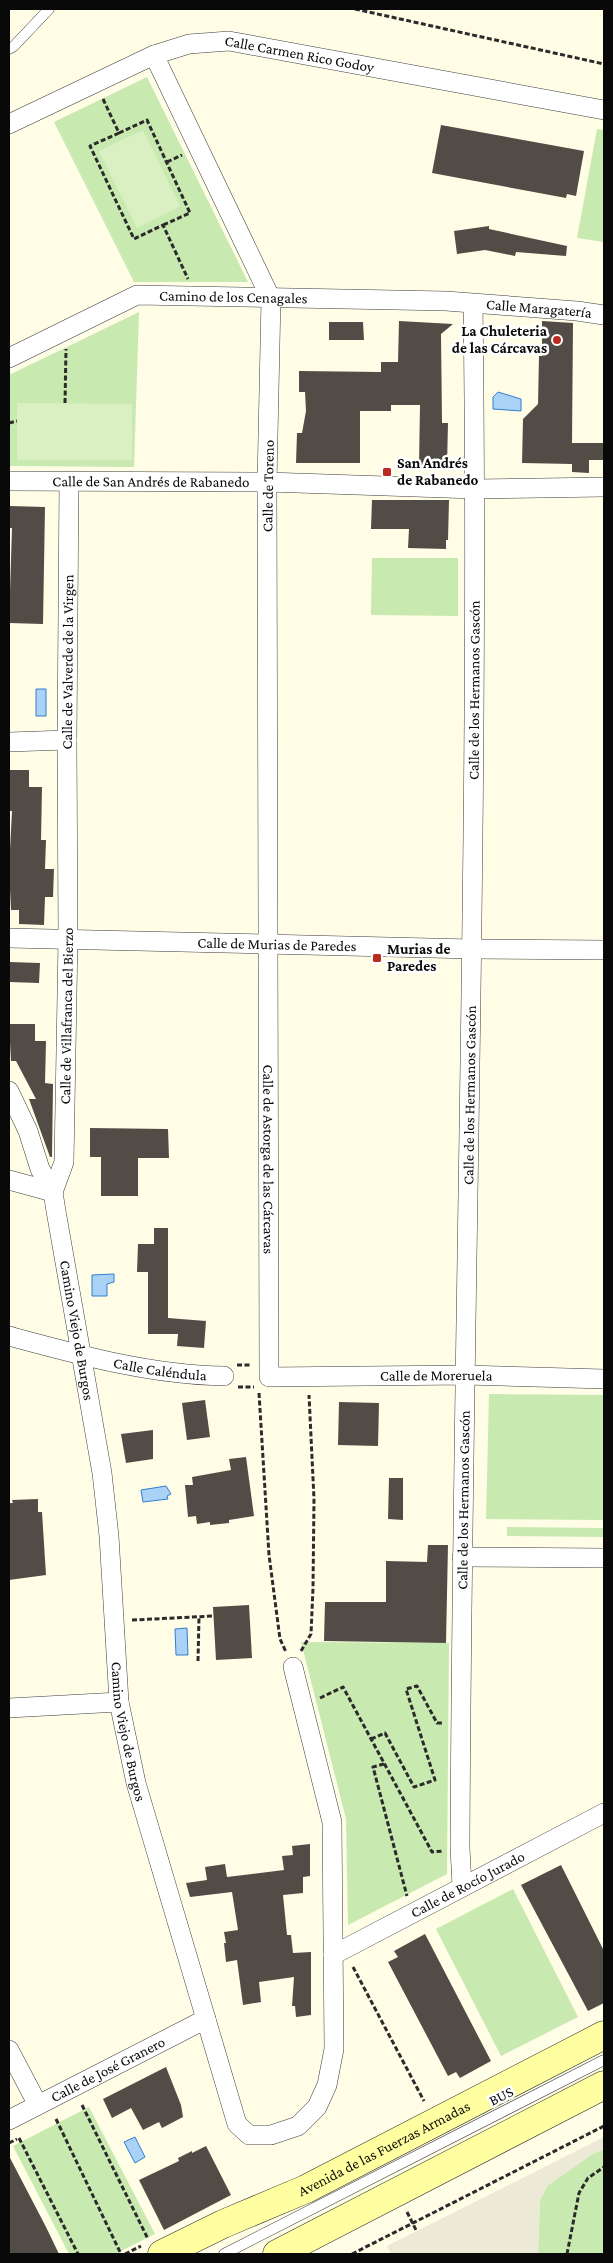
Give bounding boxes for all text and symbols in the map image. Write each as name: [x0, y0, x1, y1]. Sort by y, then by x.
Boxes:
street label: Calle Carmen Rico Godoy: [223, 32, 375, 77]
street label: Camino de los Cenagales: [159, 287, 308, 307]
street label: Calle Maragatería: [485, 296, 593, 321]
place label: La Chuleteria de las Cárcavas: [452, 323, 548, 356]
marker: La Chuleteria de las Cárcavas: [551, 334, 563, 346]
street label: Calle de Toreno: [259, 440, 277, 532]
place label: San Andrés de Rabanedo: [397, 455, 479, 488]
marker: San Andrés de Rabanedo: [381, 466, 393, 478]
street label: Calle de San Andrés de Rabanedo: [52, 473, 250, 490]
street label: Calle de Valverde de la Virgen: [59, 574, 77, 750]
street label: Calle de los Hermanos Gascón: [466, 600, 483, 780]
street label: Calle de Villafranca del Bierzo: [57, 927, 76, 1105]
street label: Calle de Murias de Paredes: [197, 934, 357, 954]
place label: Murias de Paredes: [387, 941, 450, 974]
marker: Murias de Paredes: [371, 952, 383, 964]
street label: Calle de los Hermanos Gascón: [460, 1005, 479, 1185]
street label: Calle de Astorga de las Cárcavas: [259, 1065, 277, 1254]
street label: Camino Viejo de Burgos: [57, 1259, 97, 1402]
street label: Calle Caléndula: [112, 1355, 207, 1383]
street label: Calle de Moreruela: [380, 1367, 493, 1384]
street label: Calle de los Hermanos Gascón: [454, 1410, 473, 1590]
street label: Camino Viejo de Burgos: [109, 1661, 149, 1803]
street label: Calle de Rocío Jurado: [408, 1848, 527, 1921]
street label: Calle de José Granero: [48, 2033, 168, 2105]
street label: BUS: [486, 2083, 516, 2109]
street label: Avenida de las Fuerzas Armadas: [296, 2098, 473, 2199]

